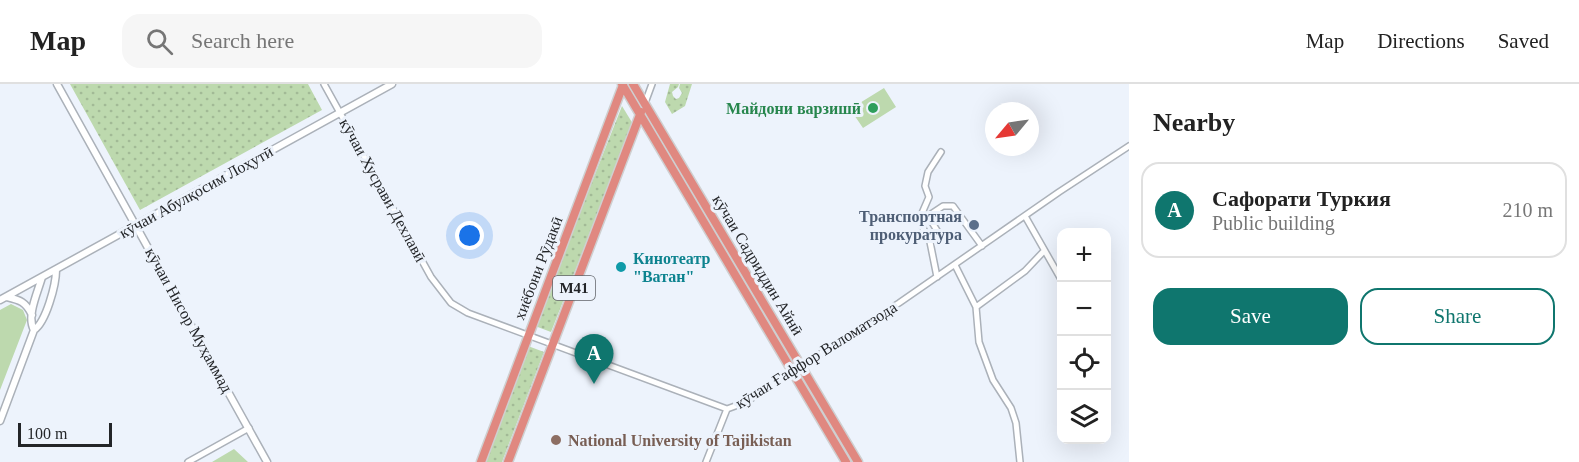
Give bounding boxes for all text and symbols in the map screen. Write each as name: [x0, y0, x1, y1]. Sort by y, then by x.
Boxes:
search box: [122, 14, 542, 68]
text: Map: [30, 25, 86, 56]
icon: search: [143, 25, 176, 58]
text: Search here: [191, 28, 294, 53]
text: Map: [1306, 29, 1344, 53]
text: Directions: [1377, 29, 1465, 53]
text: Saved: [1498, 29, 1549, 53]
place label: Майдони варзишӣ: [726, 100, 861, 118]
marker: Майдони варзишӣ: [866, 101, 880, 115]
north arrow: [985, 102, 1039, 156]
text: Nearby: [1153, 108, 1235, 137]
street label: кӯчаи Хусрави Дехлавӣ: [336, 115, 430, 265]
street label: кӯчаи Абулқосим Лоҳутӣ: [116, 142, 277, 242]
text: Сафорати Туркия: [1212, 186, 1391, 211]
street label: кӯчаи Садриддин Айнӣ: [708, 192, 807, 339]
text: A: [1167, 199, 1182, 221]
text: 210 m: [1502, 199, 1553, 221]
place label: Транспортная прокуратура: [859, 208, 962, 244]
text: Public building: [1212, 212, 1335, 234]
street label: хиёбони Рӯдакӣ: [510, 213, 567, 322]
marker: Транспортная прокуратура: [967, 218, 981, 232]
your location: [455, 221, 484, 250]
map controls: [1057, 228, 1111, 444]
button: +: [1057, 228, 1111, 282]
street label: кӯчаи Нисор Муҳаммад: [141, 245, 236, 396]
place label: Кинотеатр "Ватан": [633, 250, 710, 285]
marker: Кинотеатр "Ватан": [614, 260, 628, 274]
road number: M41: [553, 276, 595, 300]
button: −: [1057, 282, 1111, 336]
button: Save: [1153, 288, 1348, 345]
button: Share: [1360, 288, 1555, 345]
street label: кӯчаи Ғаффор Валоматзода: [732, 298, 900, 413]
pin: A: [574, 334, 614, 384]
button: locate: [1057, 336, 1111, 390]
button: layers: [1057, 390, 1111, 444]
scale bar: [18, 420, 112, 448]
text: 100 m: [27, 425, 67, 442]
place label: National University of Tajikistan: [568, 432, 792, 450]
marker: National University of Tajikistan: [549, 433, 563, 447]

